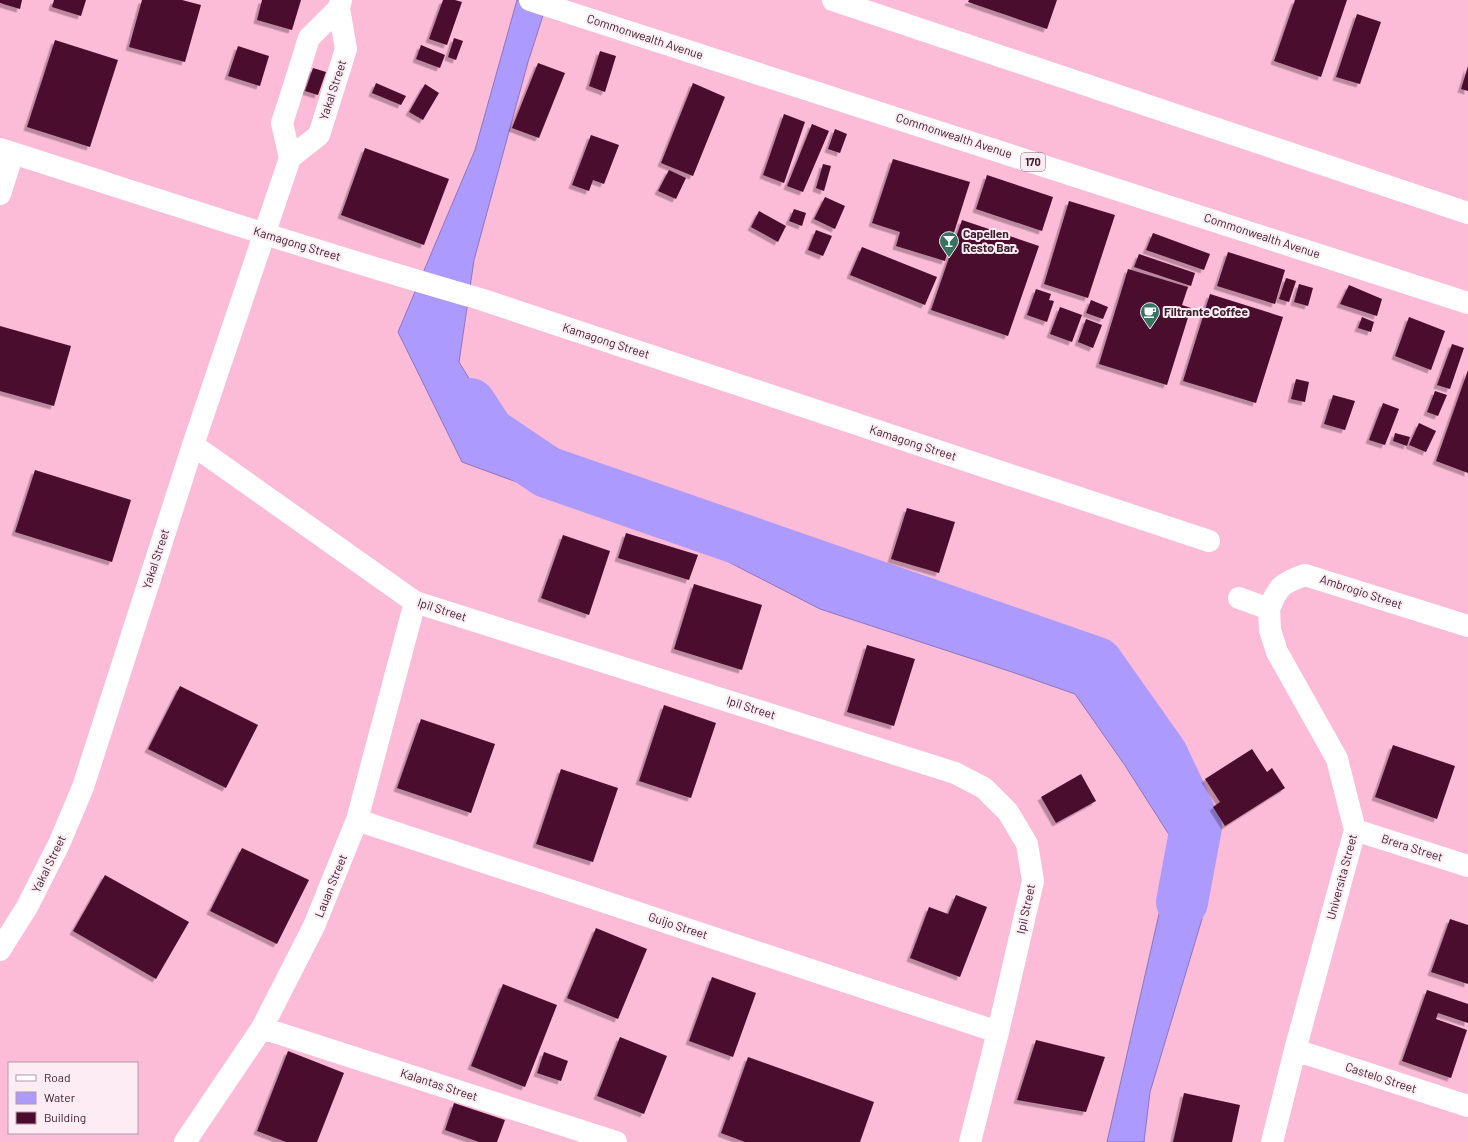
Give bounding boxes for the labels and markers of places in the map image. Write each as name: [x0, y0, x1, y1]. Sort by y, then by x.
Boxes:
place label: Capellen Resto Bar.: [963, 226, 1017, 254]
bar icon: Capellen Resto Bar.: [938, 230, 960, 258]
cafe icon: Filtrante Coffee: [1139, 301, 1161, 329]
place label: Filtrante Coffee: [1164, 304, 1248, 318]

